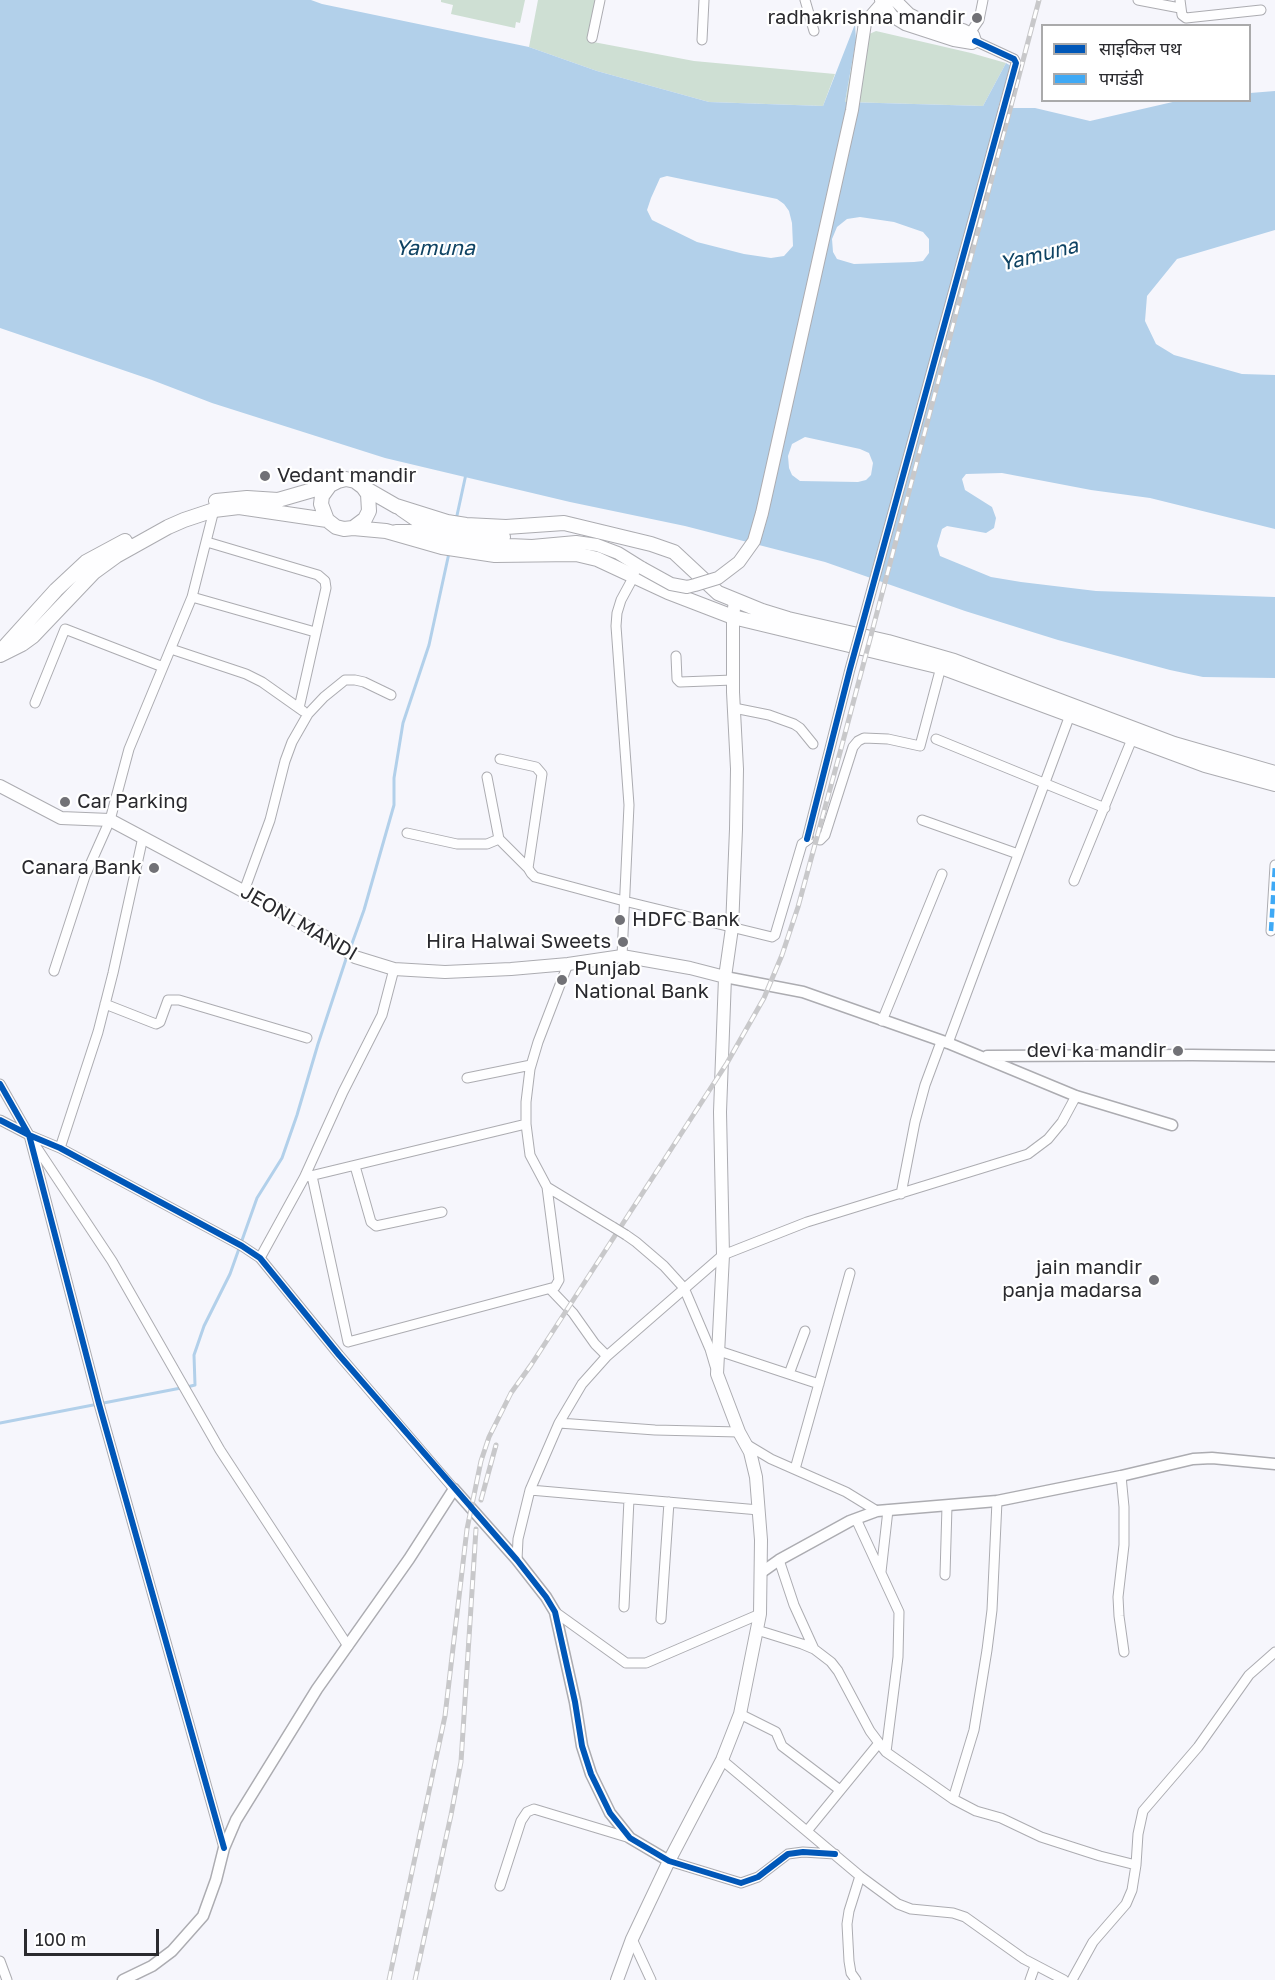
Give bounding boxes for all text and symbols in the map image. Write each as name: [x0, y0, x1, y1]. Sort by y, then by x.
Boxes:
place label: radhakrishna mandir: [767, 6, 965, 30]
marker: radhakrishna mandir: [970, 11, 984, 25]
legend: [1041, 24, 1251, 102]
text: साइकिल पथ: [1099, 37, 1182, 59]
text: पगडंडी: [1099, 67, 1143, 89]
water label: Yamuna: [997, 233, 1081, 277]
water label: Yamuna: [395, 235, 475, 261]
place label: Vedant mandir: [277, 464, 416, 488]
marker: Vedant mandir: [258, 469, 272, 483]
place label: Car Parking: [77, 790, 188, 814]
marker: Car Parking: [58, 795, 72, 809]
place label: Canara Bank: [21, 856, 142, 880]
marker: Canara Bank: [147, 861, 161, 875]
street label: JEONI MANDI: [236, 880, 362, 966]
place label: HDFC Bank: [632, 908, 740, 932]
marker: HDFC Bank: [613, 913, 627, 927]
place label: Hira Halwai Sweets: [426, 930, 611, 954]
marker: Hira Halwai Sweets: [616, 935, 630, 949]
place label: Punjab National Bank: [574, 957, 709, 1004]
marker: Punjab National Bank: [555, 973, 569, 987]
place label: devi ka mandir: [1027, 1039, 1166, 1063]
marker: devi ka mandir: [1171, 1044, 1185, 1058]
place label: jain mandir panja madarsa: [1002, 1256, 1142, 1303]
marker: jain mandir panja madarsa: [1147, 1273, 1161, 1287]
scale bar: [27, 1917, 162, 1955]
text: 100 m: [35, 1928, 86, 1950]

